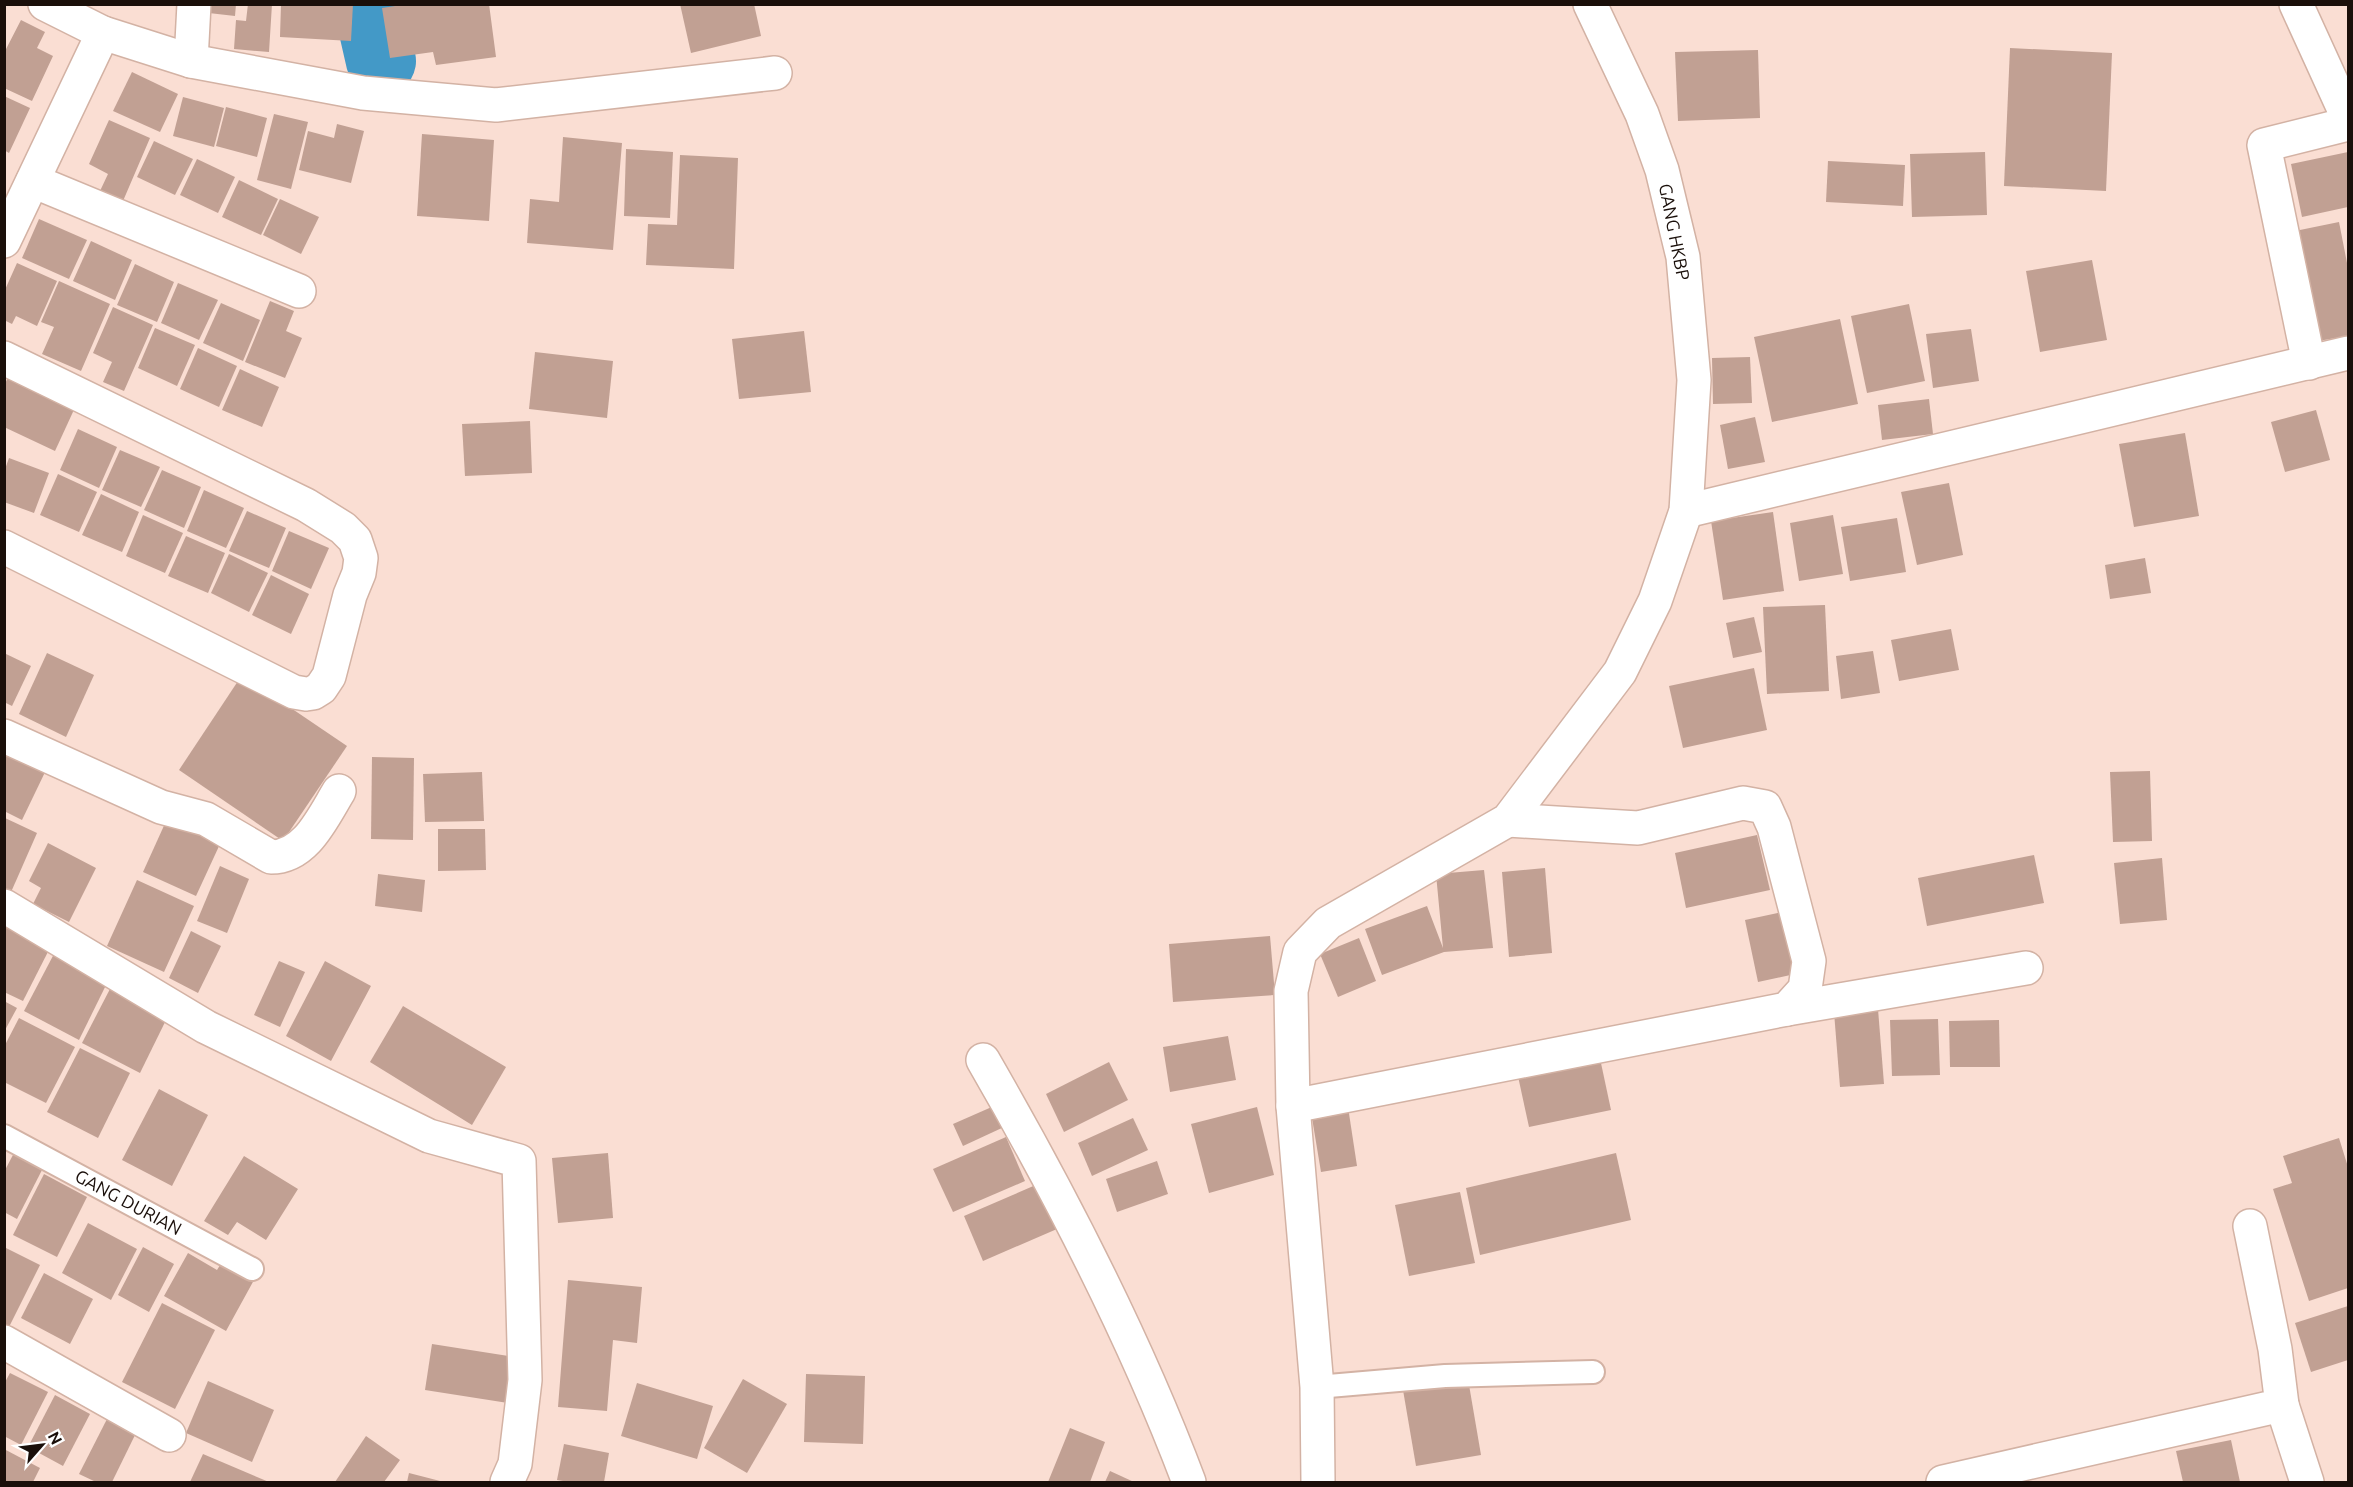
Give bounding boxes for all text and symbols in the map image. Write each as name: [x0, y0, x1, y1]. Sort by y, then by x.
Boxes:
street label: GANG HKBP: [1656, 182, 1694, 282]
street label: GANG DURIAN: [72, 1165, 185, 1238]
north arrow: [12, 1415, 72, 1475]
text: N: [44, 1428, 66, 1447]

